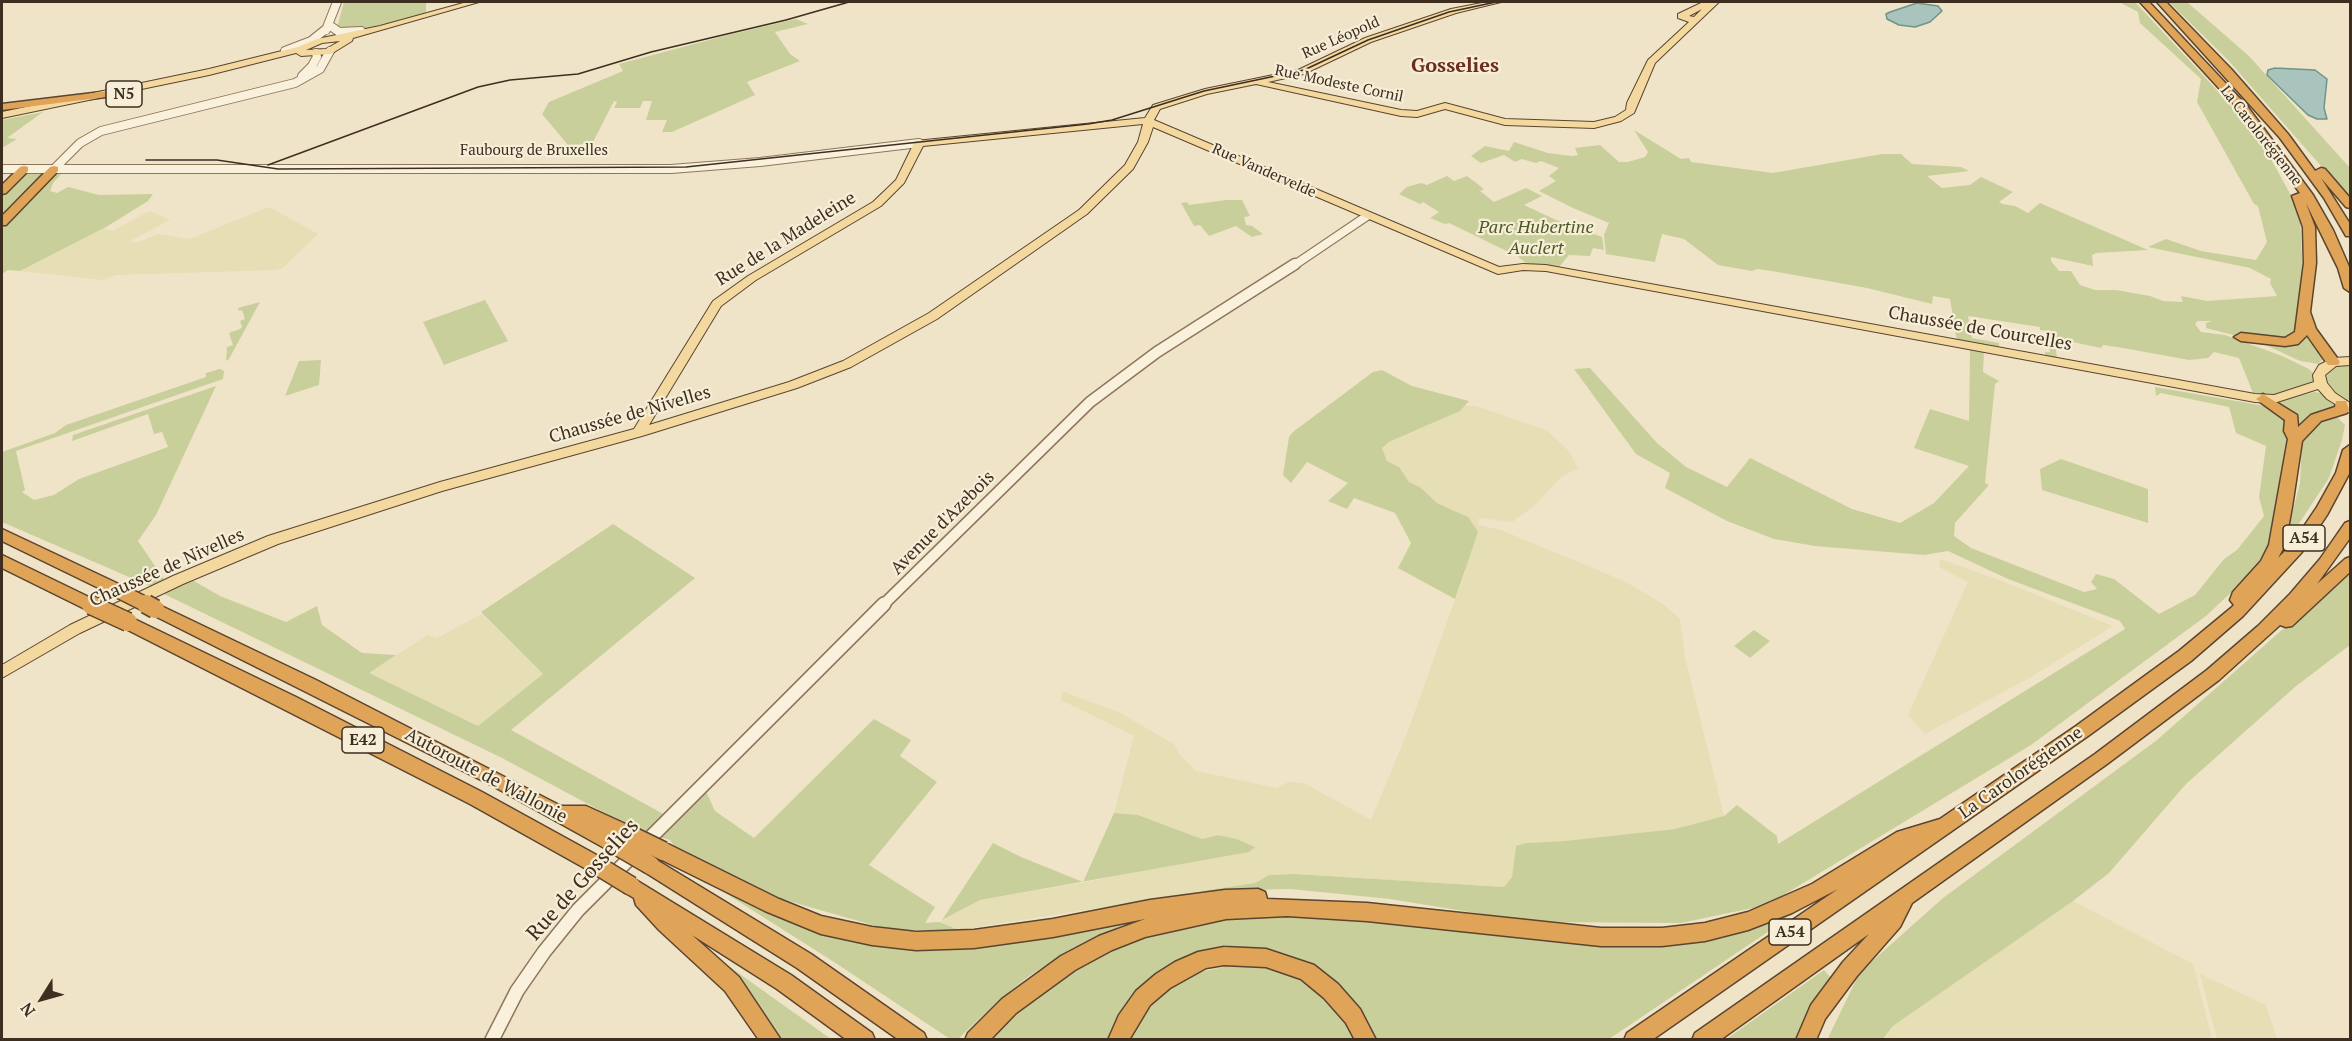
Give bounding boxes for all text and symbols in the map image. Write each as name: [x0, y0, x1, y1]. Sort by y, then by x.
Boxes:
street label: Rue Léopold: [1299, 13, 1383, 63]
district label: Gosselies: [1411, 54, 1499, 78]
street label: Rue Modeste Cornil: [1273, 62, 1405, 106]
road number: N5: [106, 81, 142, 107]
street label: La Carolorégienne: [2216, 82, 2306, 190]
street label: Rue Vandervelde: [1209, 140, 1319, 202]
street label: Faubourg de Bruxelles: [460, 142, 608, 160]
street label: Rue de la Madeleine: [712, 187, 860, 291]
park label: Parc Hubertine Auclert: [1478, 217, 1594, 260]
street label: Chaussée de Courcelles: [1886, 302, 2074, 356]
street label: Chaussée de Nivelles: [547, 382, 713, 448]
street label: Avenue d'Azebois: [887, 467, 999, 579]
street label: Chaussée de Nivelles: [86, 524, 248, 612]
road number: A54: [2283, 525, 2325, 551]
street label: La Carolorégienne: [1955, 722, 2087, 824]
street label: Autoroute de Wallonie: [401, 724, 571, 828]
road number: E42: [342, 727, 384, 753]
street label: Rue de Gosselies: [522, 814, 644, 946]
road number: A54: [1769, 919, 1811, 945]
north arrow: [12, 969, 72, 1029]
text: N: [15, 998, 40, 1021]

